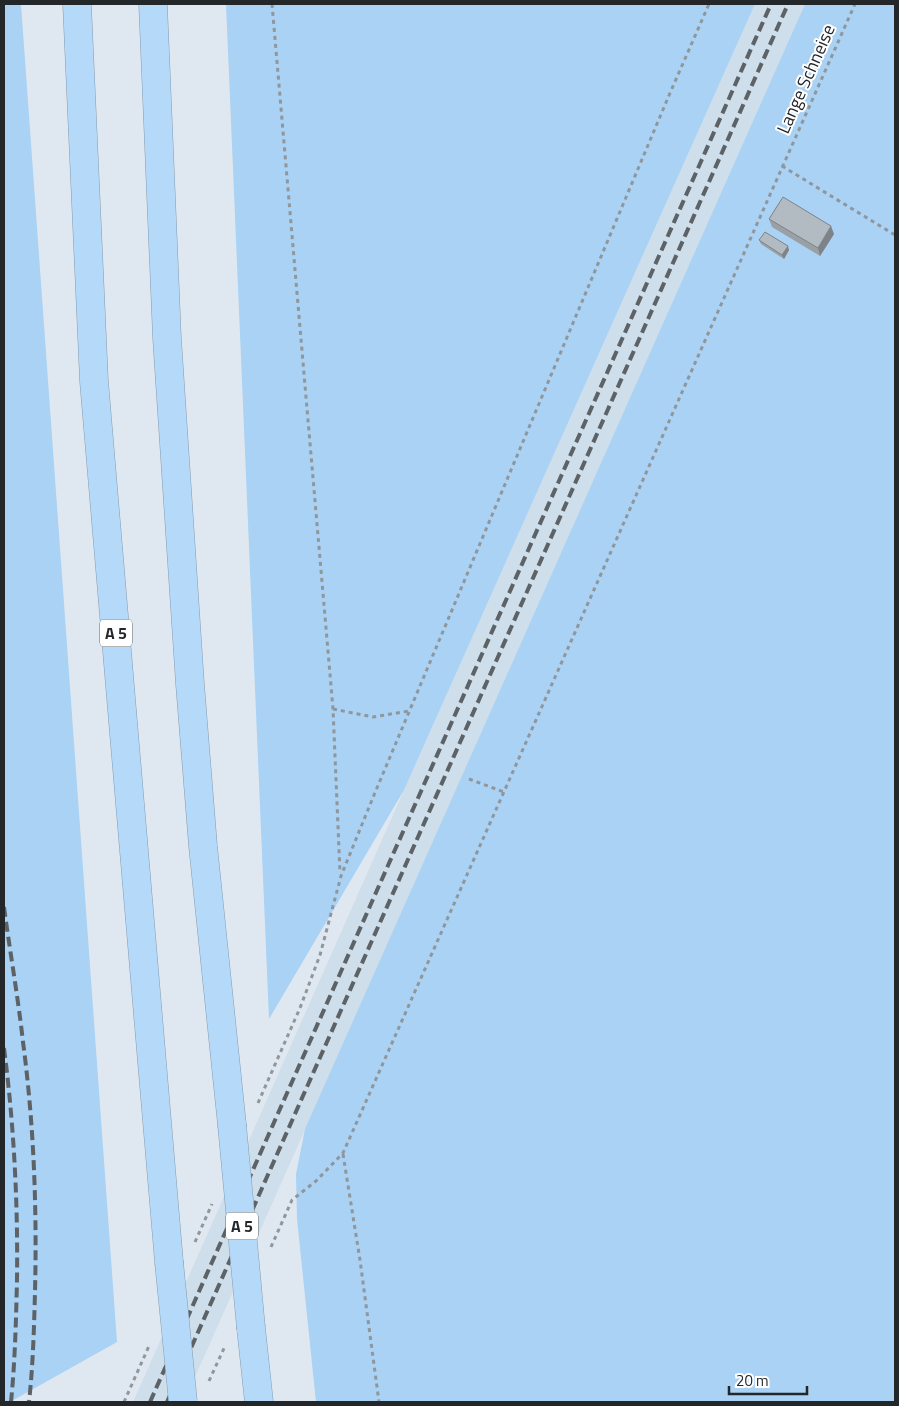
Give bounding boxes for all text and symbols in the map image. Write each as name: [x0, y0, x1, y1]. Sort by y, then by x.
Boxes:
street label: Lange Schneise: [769, 20, 842, 138]
road number: A 5: [100, 620, 132, 646]
road number: A 5: [226, 1212, 258, 1240]
scale bar: [729, 1364, 806, 1396]
text: 20 m: [736, 1369, 769, 1392]

